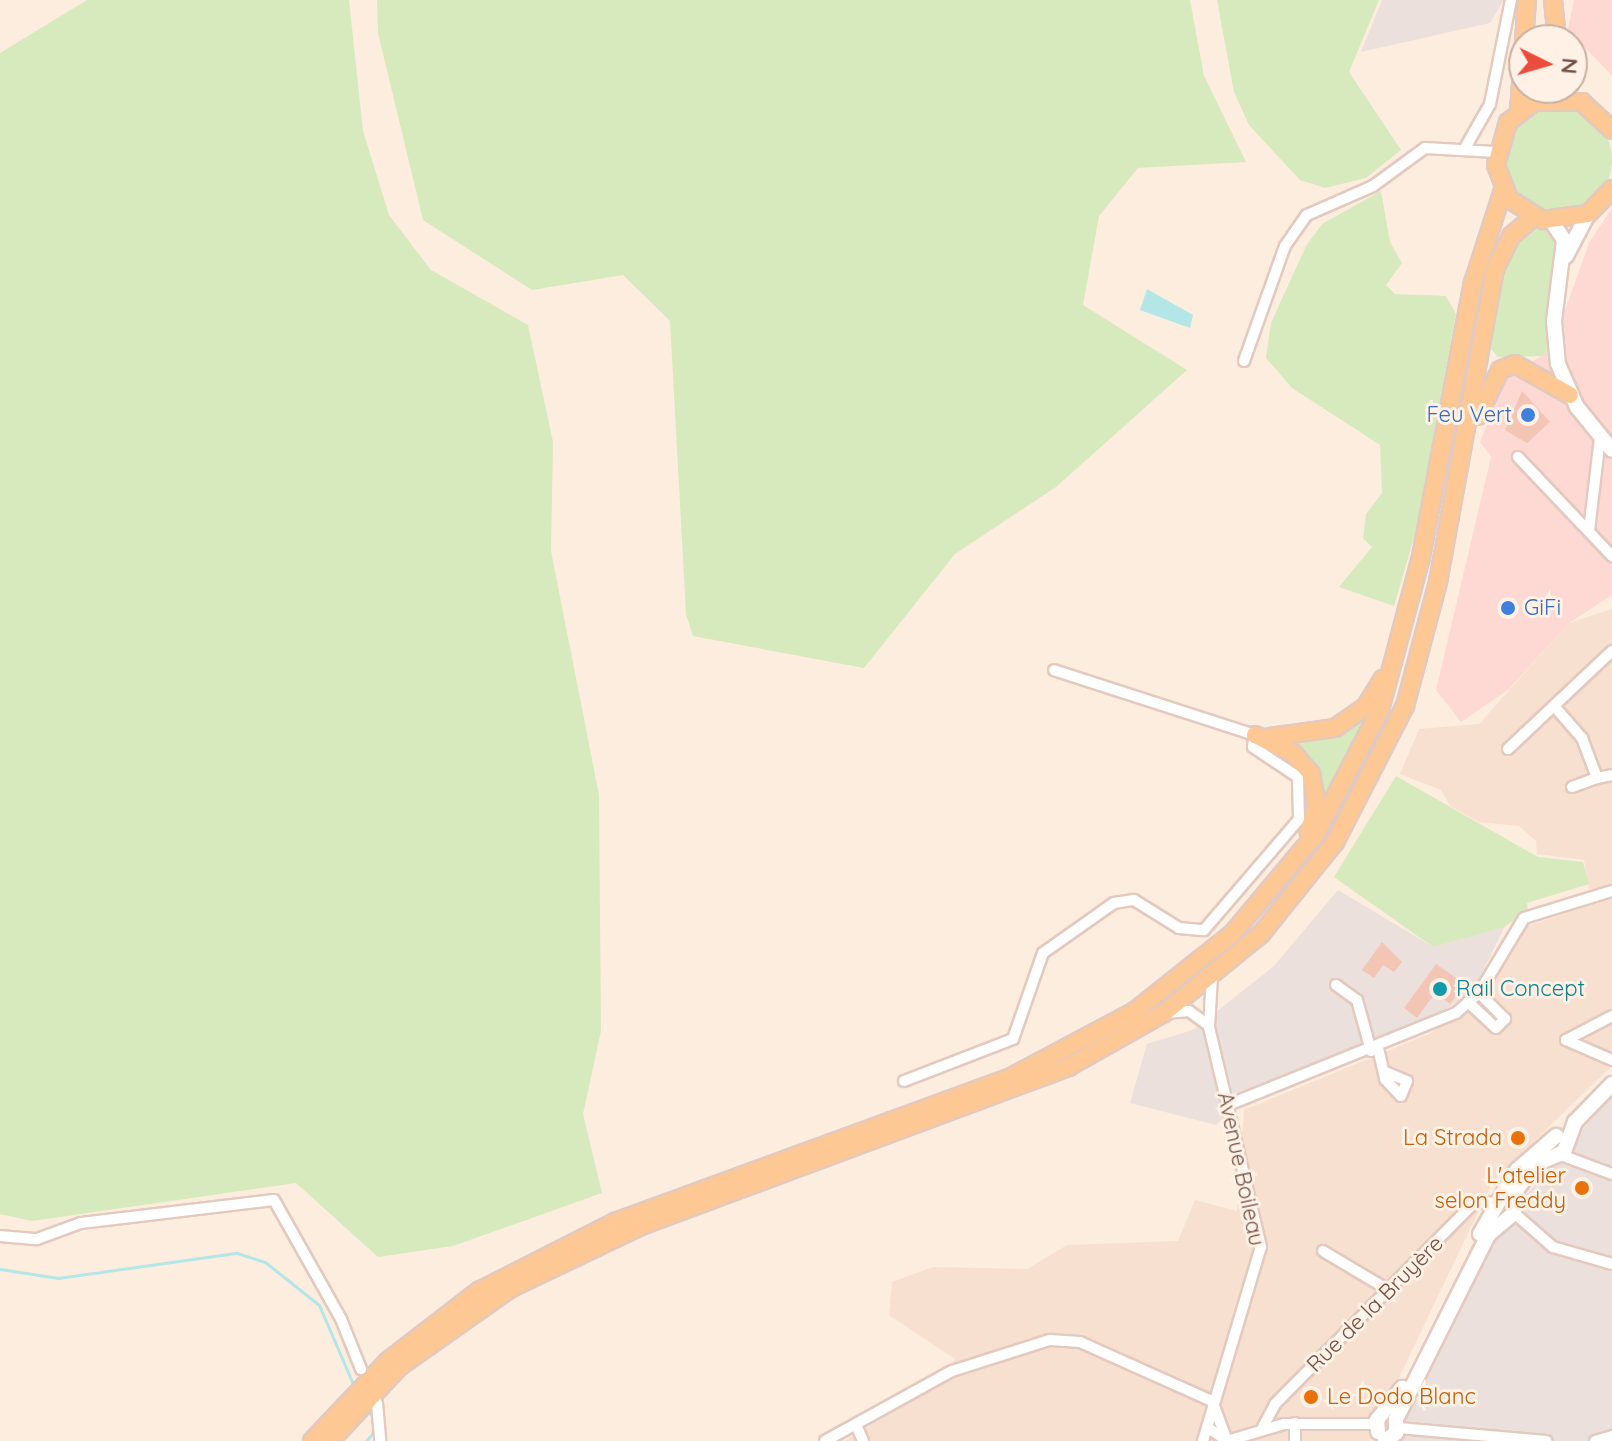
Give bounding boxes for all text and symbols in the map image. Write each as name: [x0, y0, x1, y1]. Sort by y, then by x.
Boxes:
north arrow: [1508, 24, 1588, 104]
text: N: [1555, 57, 1585, 75]
place label: Feu Vert: [1426, 402, 1512, 428]
marker: Feu Vert: [1519, 406, 1537, 424]
place label: GiFi: [1524, 595, 1561, 621]
marker: GiFi: [1499, 599, 1517, 617]
place label: Rail Concept: [1456, 976, 1585, 1002]
marker: Rail Concept: [1431, 980, 1449, 998]
street label: Avenue Boileau: [1212, 1090, 1270, 1248]
place label: La Strada: [1403, 1125, 1502, 1151]
marker: La Strada: [1509, 1129, 1527, 1147]
place label: L'atelier selon Freddy: [1435, 1162, 1566, 1214]
marker: L'atelier selon Freddy: [1573, 1179, 1591, 1197]
street label: Rue de la Bruyère: [1301, 1230, 1449, 1378]
place label: Le Dodo Blanc: [1327, 1384, 1476, 1410]
marker: Le Dodo Blanc: [1302, 1388, 1320, 1406]

